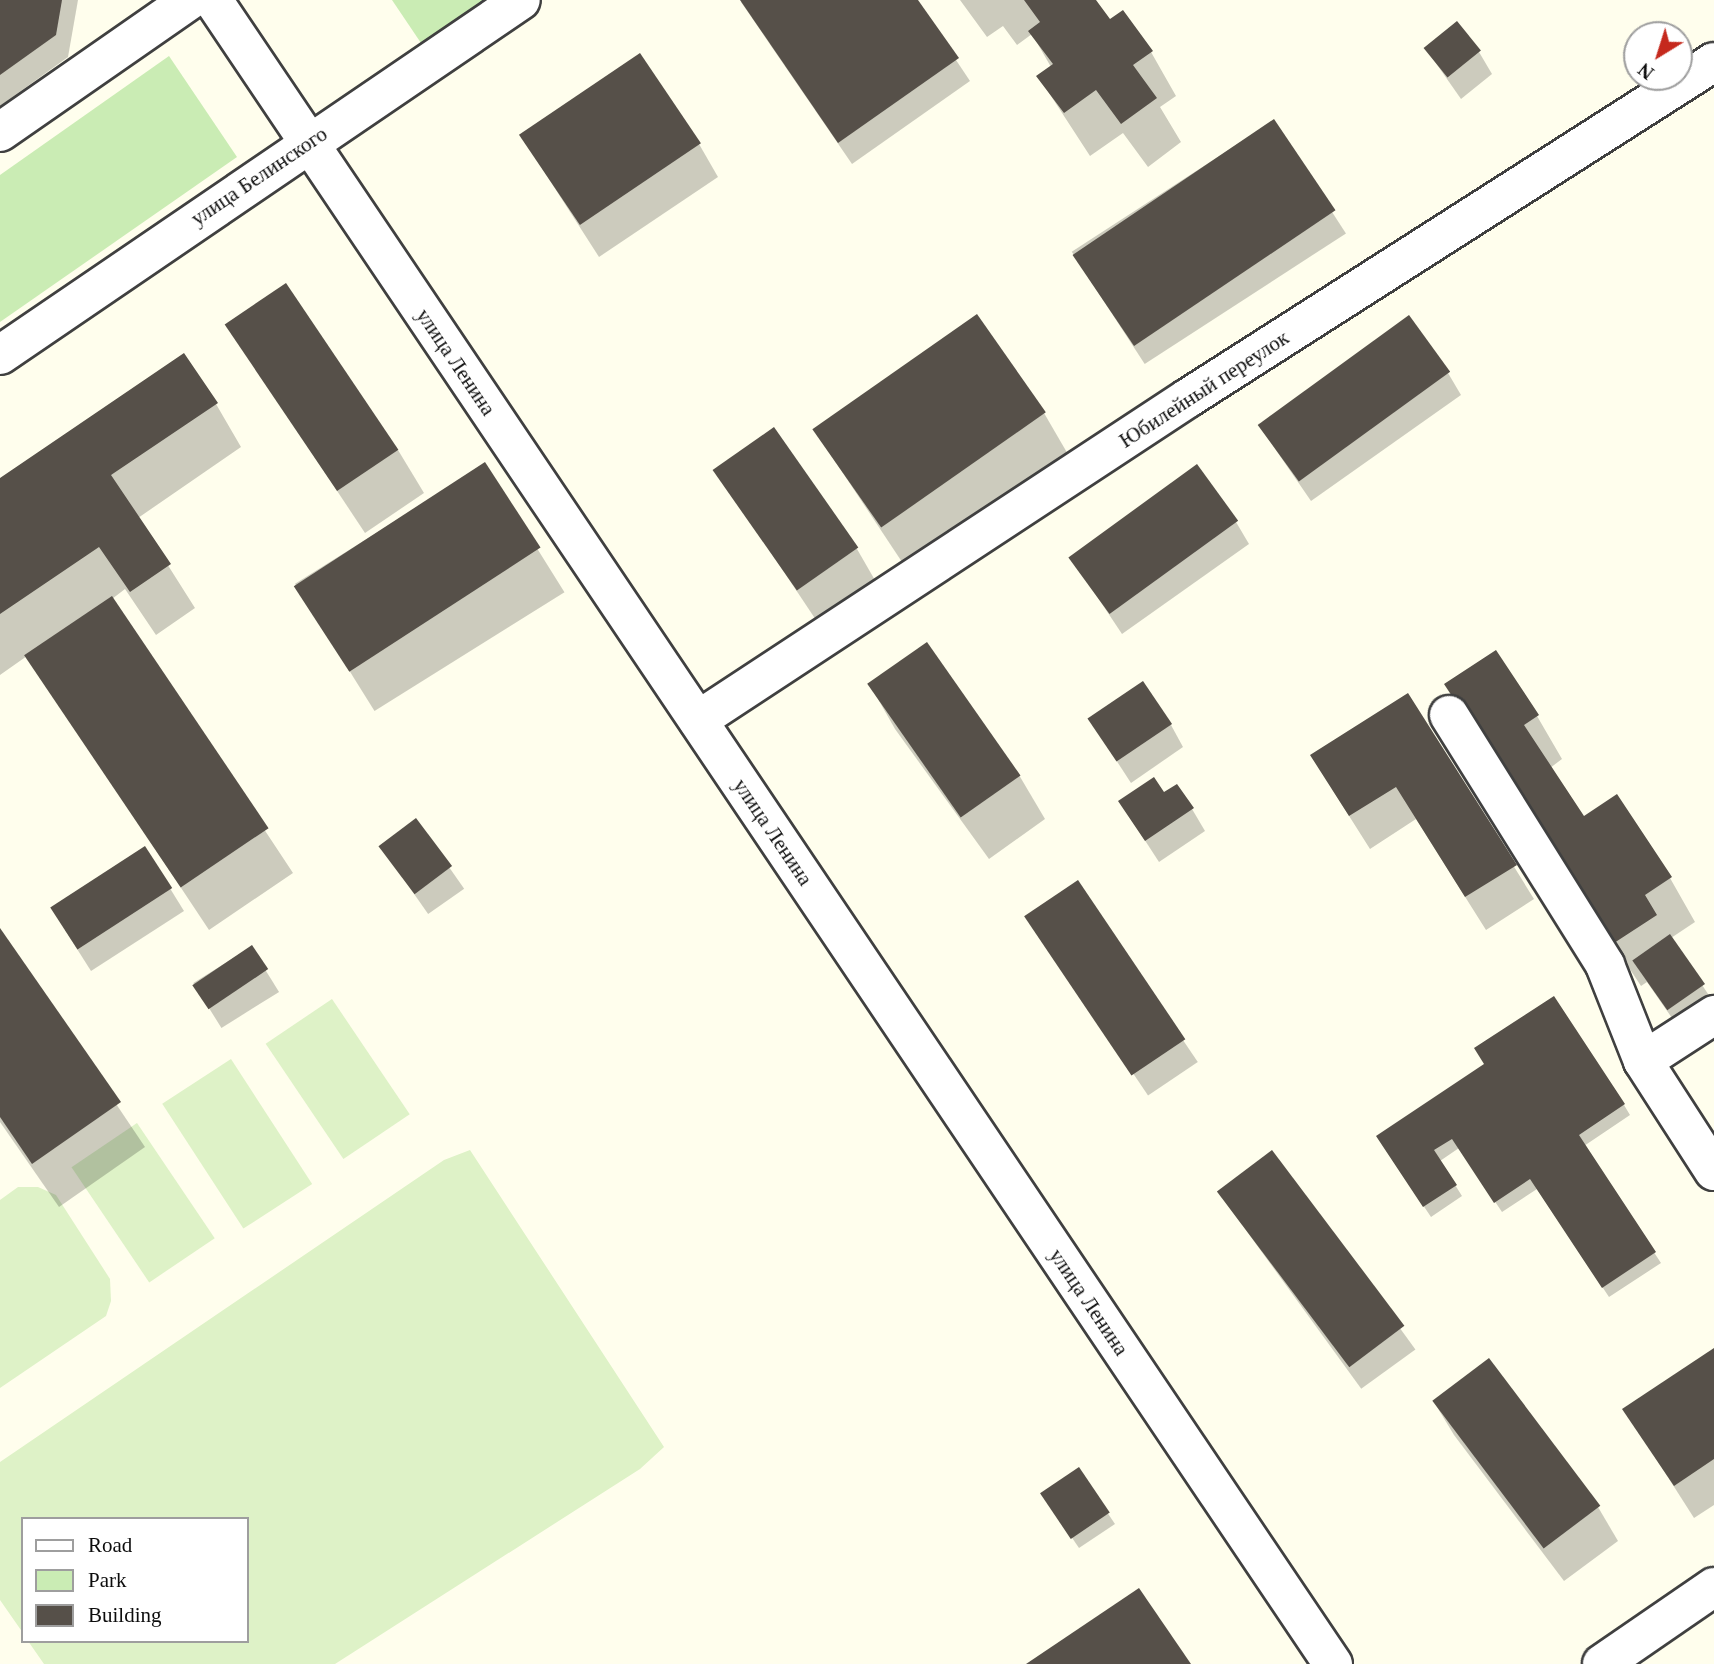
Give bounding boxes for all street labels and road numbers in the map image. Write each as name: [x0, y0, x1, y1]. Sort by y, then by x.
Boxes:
street label: улица Белинского: [186, 121, 332, 231]
street label: улица Ленина: [411, 304, 501, 420]
street label: Юбилейный переулок: [1115, 325, 1293, 453]
street label: улица Ленина: [728, 774, 818, 890]
street label: улица Ленина: [1044, 1244, 1134, 1360]

